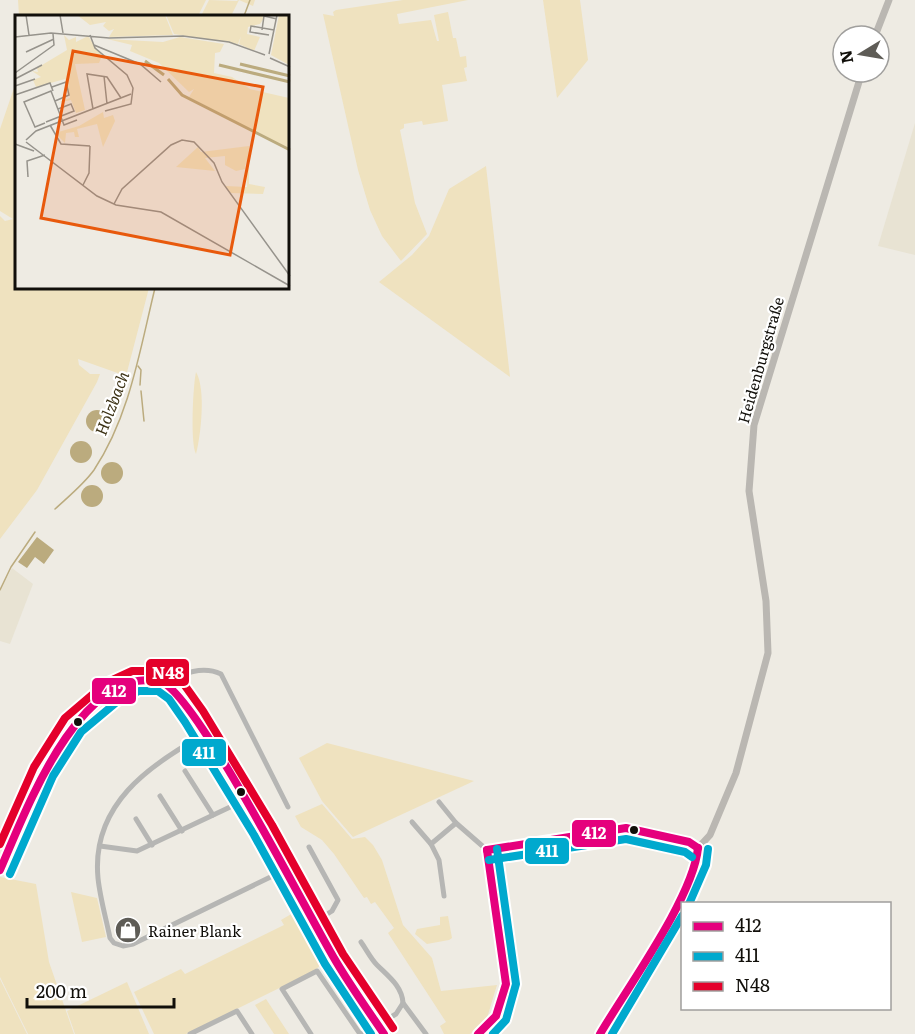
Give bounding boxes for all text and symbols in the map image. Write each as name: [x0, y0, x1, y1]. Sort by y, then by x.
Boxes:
inset map: [15, 15, 290, 290]
north arrow: [831, 24, 891, 84]
text: N: [832, 48, 858, 66]
street label: Heidenburgstraße: [731, 294, 789, 426]
water label: Holzbach: [88, 367, 134, 439]
line badge: N48: [145, 658, 190, 687]
text: N48: [152, 660, 185, 684]
line badge: 412: [91, 677, 137, 705]
text: 412: [102, 678, 127, 702]
unlabelled marker: [72, 716, 84, 728]
line badge: 411: [181, 738, 227, 767]
text: 411: [193, 740, 216, 764]
unlabelled marker: [235, 786, 247, 798]
line badge: 412: [571, 819, 617, 848]
text: 412: [582, 820, 607, 844]
unlabelled marker: [628, 824, 640, 836]
line badge: 411: [524, 837, 570, 865]
text: 411: [536, 838, 559, 862]
legend: [681, 902, 891, 1010]
text: 412: [735, 911, 761, 938]
shop icon: Rainer Blank: [113, 915, 143, 945]
place label: Rainer Blank: [148, 919, 242, 942]
text: 411: [735, 941, 760, 968]
scale bar: [27, 971, 174, 1009]
text: N48: [735, 971, 770, 998]
text: 200 m: [36, 977, 87, 1004]

